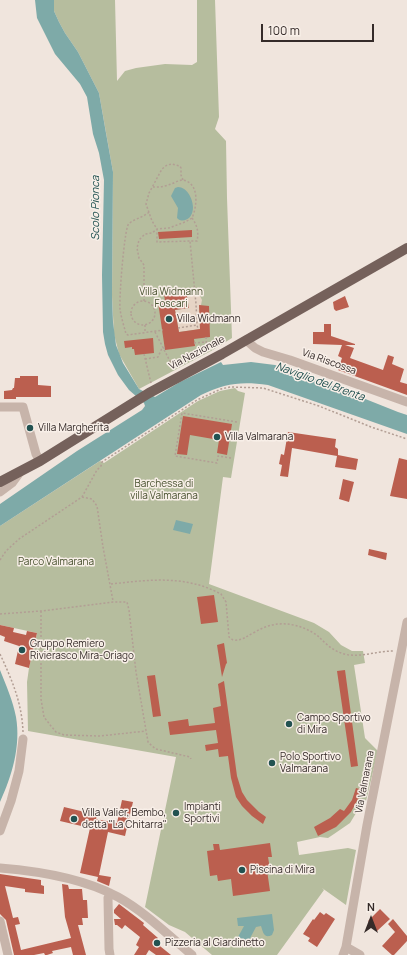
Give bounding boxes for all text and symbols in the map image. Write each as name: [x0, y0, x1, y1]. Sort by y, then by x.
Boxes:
scale bar: [263, 16, 376, 42]
text: 100 m: [268, 22, 300, 39]
water label: Scolo Pionca: [89, 176, 103, 240]
park label: Villa Widmann Foscari: [139, 286, 203, 310]
place label: Villa Widmann: [177, 313, 241, 325]
marker: Villa Widmann: [164, 314, 174, 324]
street label: Via Nazionale: [167, 333, 227, 373]
street label: Via Riscossa: [300, 347, 358, 377]
water label: Naviglio del Brenta: [274, 360, 366, 404]
place label: Villa Margherita: [38, 422, 109, 434]
marker: Villa Margherita: [25, 423, 35, 433]
place label: Villa Valmarana: [225, 431, 293, 443]
marker: Villa Valmarana: [212, 432, 222, 442]
park label: Barchessa di villa Valmarana: [130, 478, 198, 502]
park label: Parco Valmarana: [18, 556, 94, 568]
place label: Gruppo Remiero Rivierasco Mira-Oriago: [30, 638, 134, 662]
marker: Gruppo Remiero Rivierasco Mira-Oriago: [17, 645, 27, 655]
place label: Campo Sportivo di Mira: [297, 712, 371, 736]
marker: Campo Sportivo di Mira: [284, 719, 294, 729]
street label: Via Valmarana: [353, 750, 377, 814]
place label: Polo Sportivo Valmarana: [280, 751, 341, 774]
marker: Polo Sportivo Valmarana: [267, 758, 277, 768]
place label: Impianti Sportivi: [184, 801, 221, 824]
place label: Villa Valier, Bembo, detta "La Chitarra": [82, 807, 167, 830]
marker: Impianti Sportivi: [171, 808, 181, 818]
marker: Villa Valier, Bembo, detta "La Chitarra": [69, 814, 79, 824]
place label: Piscina di Mira: [250, 864, 315, 876]
marker: Piscina di Mira: [237, 865, 247, 875]
north arrow: [351, 899, 391, 939]
text: N: [367, 899, 375, 914]
place label: Pizzeria al Giardinetto: [165, 937, 265, 949]
marker: Pizzeria al Giardinetto: [152, 938, 162, 948]

